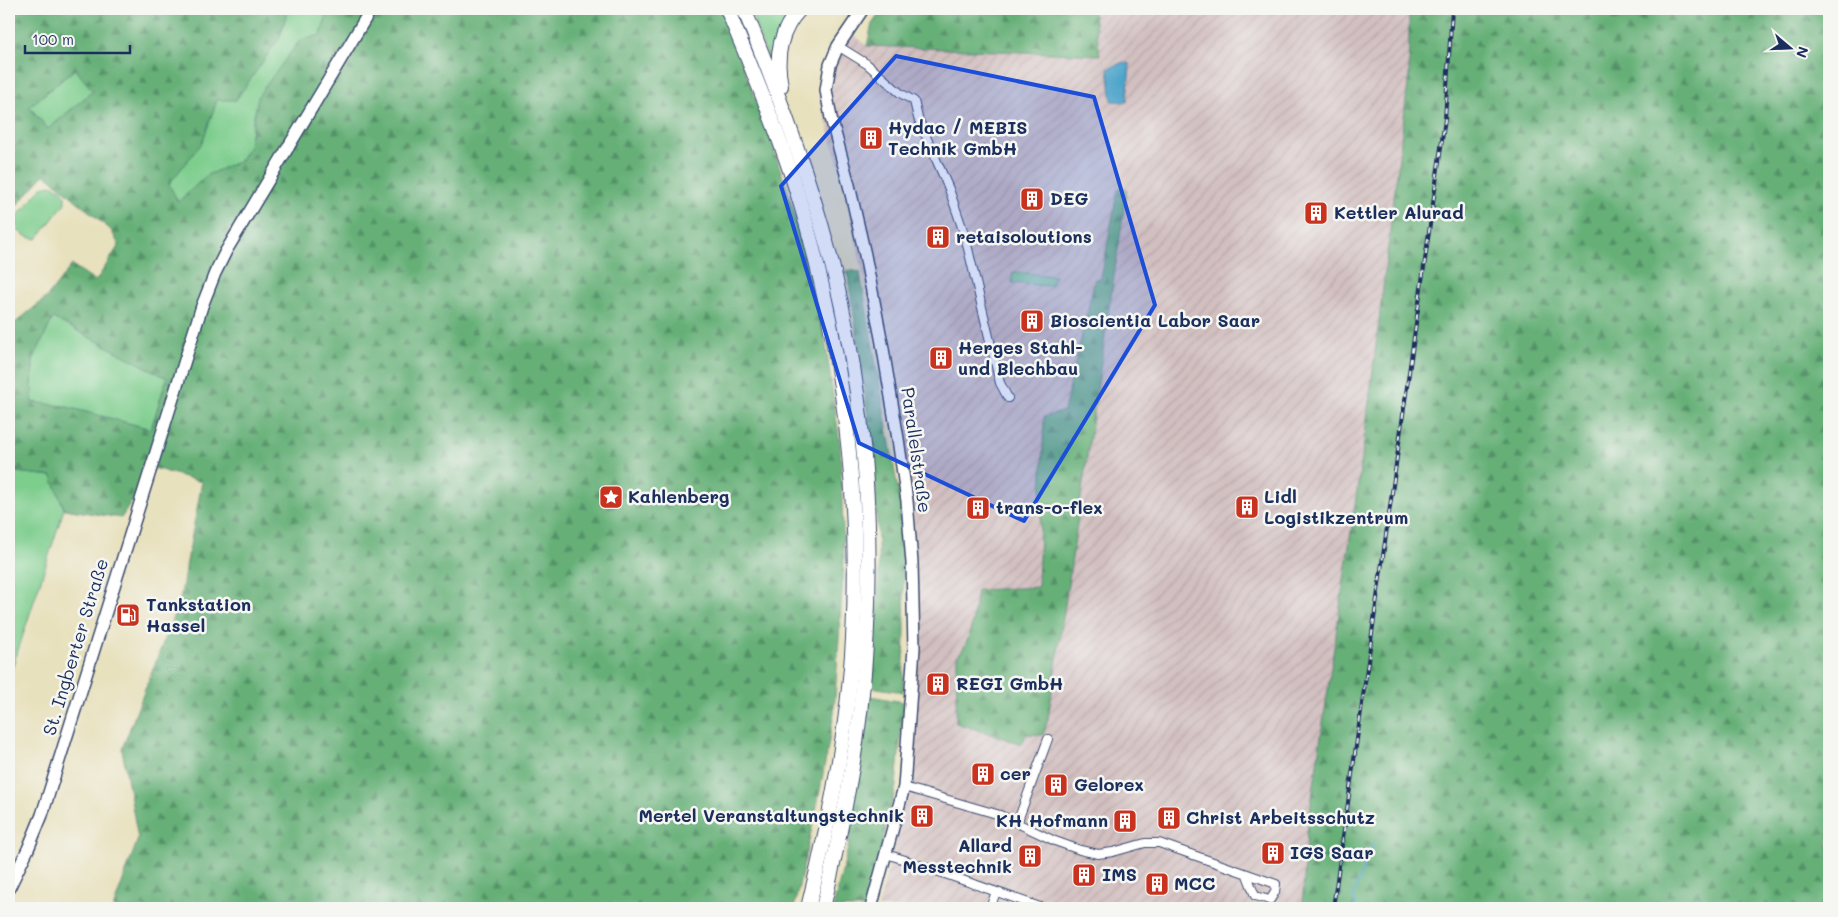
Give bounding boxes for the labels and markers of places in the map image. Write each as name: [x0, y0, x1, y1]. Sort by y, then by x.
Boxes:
place label: Hydac / MEBIS Technik GmbH: [888, 115, 1028, 160]
building icon: Hydac / MEBIS Technik GmbH: [858, 125, 884, 151]
building icon: DEG: [1019, 186, 1045, 212]
place label: DEG: [1050, 186, 1088, 210]
building icon: Kettler Alurad: [1303, 200, 1329, 226]
place label: Kettler Alurad: [1334, 200, 1464, 224]
building icon: retaisoloutions: [925, 224, 951, 250]
place label: retaisoloutions: [956, 224, 1092, 248]
building icon: Bioscientia Labor Saar: [1019, 308, 1045, 334]
place label: Bioscientia Labor Saar: [1050, 308, 1260, 332]
place label: Herges Stahl- und Blechbau: [958, 335, 1083, 380]
building icon: Herges Stahl- und Blechbau: [928, 345, 954, 371]
place icon: Kahlenberg: [598, 484, 624, 510]
place label: Kahlenberg: [628, 484, 730, 508]
place label: Lidl Logistikzentrum: [1264, 484, 1408, 529]
building icon: Lidl Logistikzentrum: [1234, 494, 1260, 520]
building icon: trans-o-flex: [965, 495, 991, 521]
place label: trans-o-flex: [996, 495, 1103, 519]
place label: Tankstation Hassel: [146, 592, 251, 637]
fuel station icon: Tankstation Hassel: [115, 602, 141, 628]
building icon: REGI GmbH: [925, 671, 951, 697]
place label: REGI GmbH: [956, 671, 1064, 695]
building icon: cer: [970, 761, 996, 787]
place label: cer: [1000, 761, 1031, 785]
building icon: Gelorex: [1043, 772, 1069, 798]
place label: Gelorex: [1074, 772, 1144, 796]
place label: Mertel Veranstaltungstechnik: [638, 803, 904, 827]
building icon: Mertel Veranstaltungstechnik: [909, 803, 935, 829]
building icon: Christ Arbeitsschutz: [1156, 805, 1182, 831]
place label: Christ Arbeitsschutz: [1186, 805, 1375, 829]
place label: KH Hofmann: [996, 808, 1108, 832]
building icon: KH Hofmann: [1112, 808, 1138, 834]
place label: Allard Messtechnik: [903, 833, 1012, 878]
building icon: IGS Saar: [1260, 840, 1286, 866]
place label: IGS Saar: [1290, 840, 1374, 864]
building icon: Allard Messtechnik: [1017, 843, 1043, 869]
building icon: IMS: [1071, 862, 1097, 888]
place label: IMS: [1102, 862, 1137, 886]
building icon: MCC: [1144, 871, 1170, 897]
place label: MCC: [1174, 871, 1215, 895]

